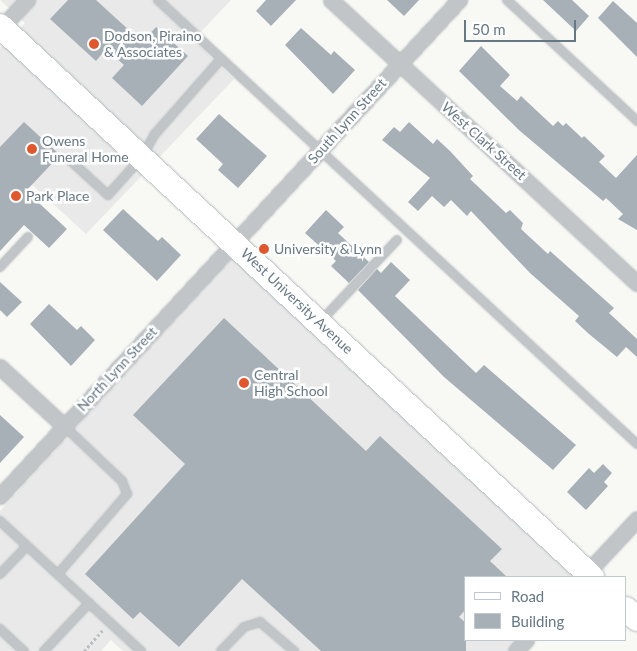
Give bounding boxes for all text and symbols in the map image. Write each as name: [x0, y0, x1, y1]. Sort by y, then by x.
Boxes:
scale bar: [467, 10, 580, 42]
text: 50 m: [472, 20, 506, 38]
place label: Dodson, Piraino & Associates: [104, 28, 202, 60]
marker: Dodson, Piraino & Associates: [88, 38, 100, 50]
street label: South Lynn Street: [304, 75, 390, 167]
street label: West Clark Street: [438, 99, 530, 183]
place label: Owens Funeral Home: [42, 133, 129, 166]
marker: Owens Funeral Home: [26, 143, 38, 155]
place label: Park Place: [26, 188, 90, 204]
marker: Park Place: [10, 190, 22, 202]
place label: University & Lynn: [274, 241, 382, 257]
marker: University & Lynn: [258, 243, 270, 255]
street label: West University Avenue: [237, 244, 357, 358]
street label: North Lynn Street: [74, 323, 160, 415]
place label: Central High School: [254, 367, 328, 400]
marker: Central High School: [238, 377, 250, 389]
legend: [464, 576, 627, 641]
text: Road: [511, 587, 544, 605]
text: Building: [511, 612, 564, 630]

